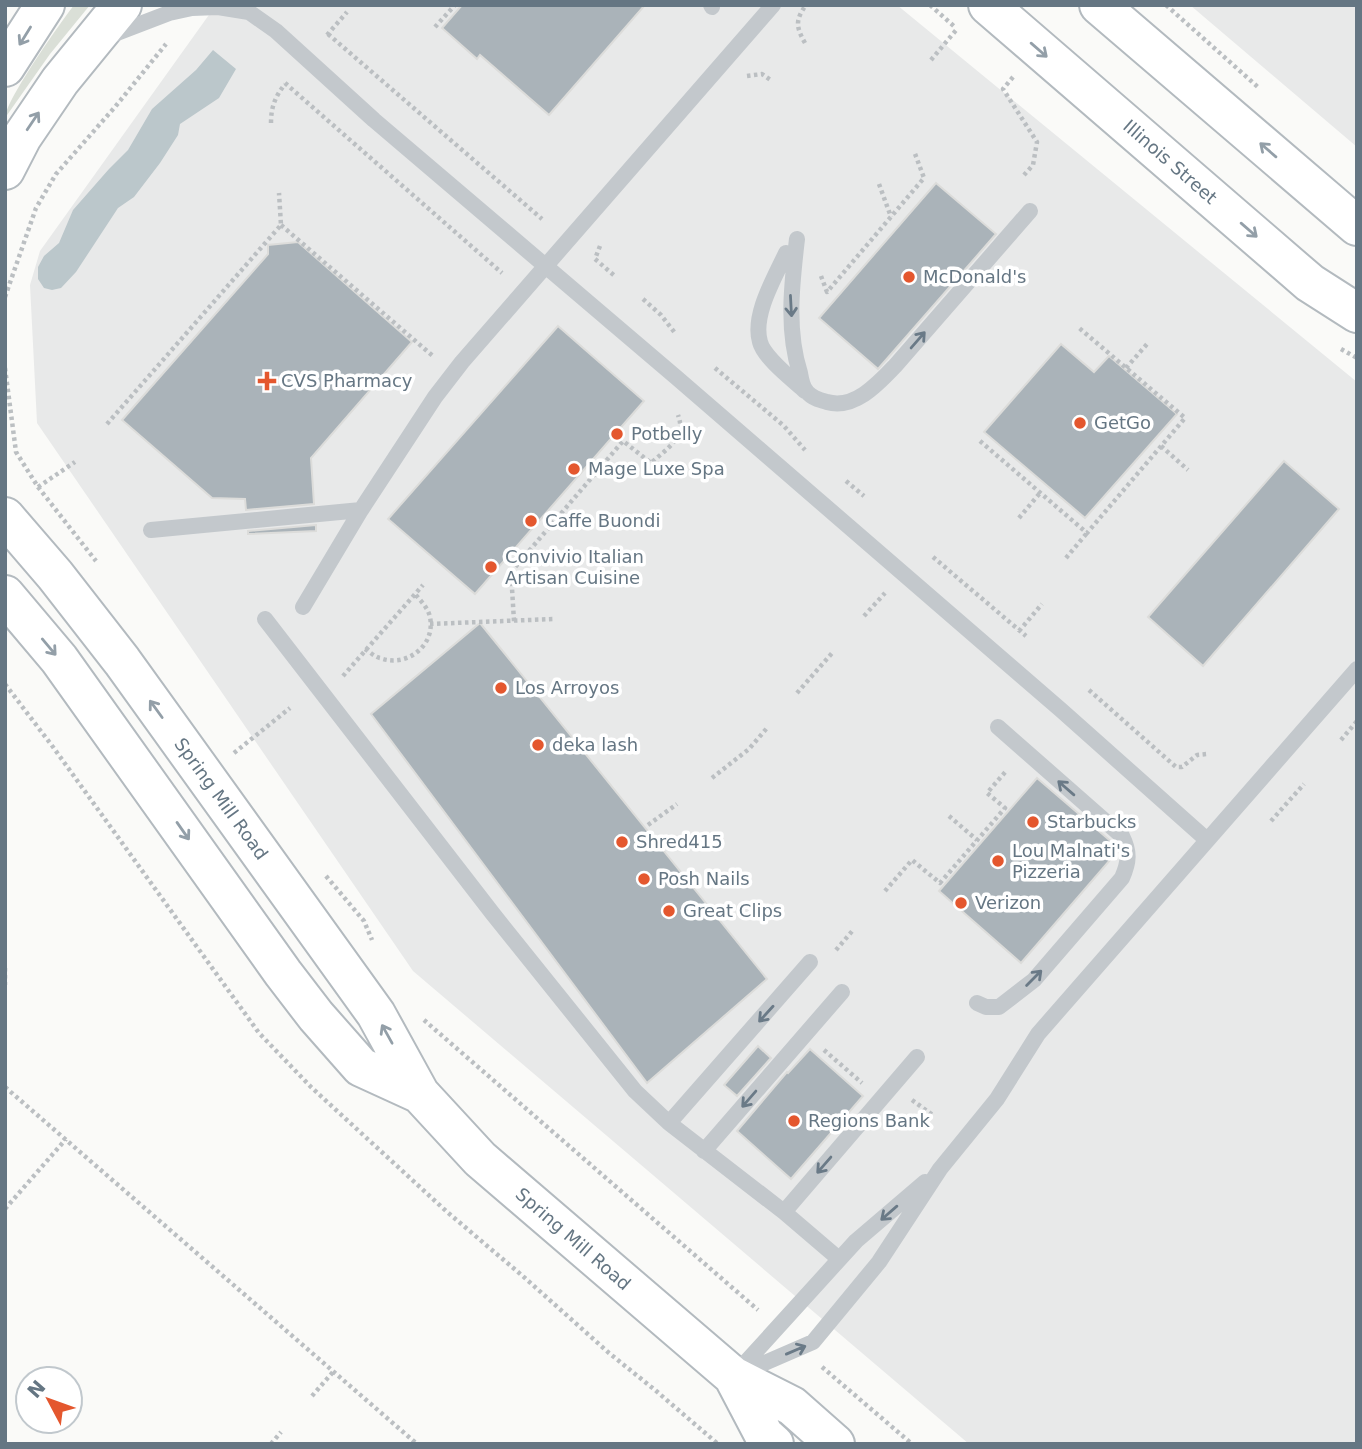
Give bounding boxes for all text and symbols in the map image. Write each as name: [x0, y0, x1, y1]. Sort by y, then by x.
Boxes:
one-way arrow: [17, 26, 32, 45]
one-way arrow: [1030, 42, 1048, 58]
one-way arrow: [26, 112, 40, 131]
street label: Illinois Street: [1119, 115, 1222, 208]
one-way arrow: [1259, 142, 1277, 158]
one-way arrow: [1240, 222, 1258, 238]
place label: McDonald's: [923, 266, 1027, 287]
marker: McDonald's: [901, 269, 917, 285]
one-way arrow: [785, 295, 798, 318]
one-way arrow: [910, 331, 926, 349]
place label: CVS Pharmacy: [281, 370, 413, 391]
marker: CVS Pharmacy: [259, 373, 275, 389]
place label: GetGo: [1094, 412, 1151, 433]
marker: GetGo: [1072, 415, 1088, 431]
place label: Potbelly: [631, 423, 703, 444]
marker: Potbelly: [609, 426, 625, 442]
place label: Mage Luxe Spa: [588, 458, 725, 479]
marker: Mage Luxe Spa: [566, 461, 582, 477]
place label: Caffe Buondi: [545, 510, 660, 531]
marker: Caffe Buondi: [523, 513, 539, 529]
place label: Convivio Italian Artisan Cuisine: [505, 546, 644, 588]
marker: Convivio Italian Artisan Cuisine: [483, 559, 499, 575]
one-way arrow: [41, 638, 57, 656]
place label: Los Arroyos: [515, 677, 619, 698]
marker: Los Arroyos: [493, 680, 509, 696]
one-way arrow: [149, 700, 164, 719]
street label: Spring Mill Road: [170, 734, 273, 864]
place label: deka lash: [552, 734, 638, 755]
marker: deka lash: [530, 737, 546, 753]
one-way arrow: [1057, 780, 1075, 796]
place label: Starbucks: [1047, 811, 1136, 832]
marker: Starbucks: [1025, 814, 1041, 830]
one-way arrow: [176, 821, 190, 840]
place label: Shred415: [636, 831, 723, 852]
marker: Shred415: [614, 834, 630, 850]
place label: Lou Malnati's Pizzeria: [1012, 840, 1130, 882]
marker: Lou Malnati's Pizzeria: [990, 853, 1006, 869]
place label: Posh Nails: [658, 868, 750, 889]
marker: Posh Nails: [636, 871, 652, 887]
place label: Verizon: [975, 892, 1041, 913]
marker: Verizon: [953, 895, 969, 911]
place label: Great Clips: [683, 900, 782, 921]
marker: Great Clips: [661, 903, 677, 919]
one-way arrow: [1025, 970, 1042, 987]
one-way arrow: [757, 1005, 774, 1022]
one-way arrow: [380, 1025, 394, 1045]
one-way arrow: [741, 1090, 757, 1108]
place label: Regions Bank: [808, 1110, 931, 1131]
marker: Regions Bank: [786, 1113, 802, 1129]
one-way arrow: [816, 1155, 832, 1173]
street label: Spring Mill Road: [512, 1183, 635, 1294]
one-way arrow: [880, 1205, 898, 1221]
one-way arrow: [784, 1342, 806, 1355]
north arrow: [14, 1365, 84, 1435]
text: N: [23, 1376, 50, 1402]

